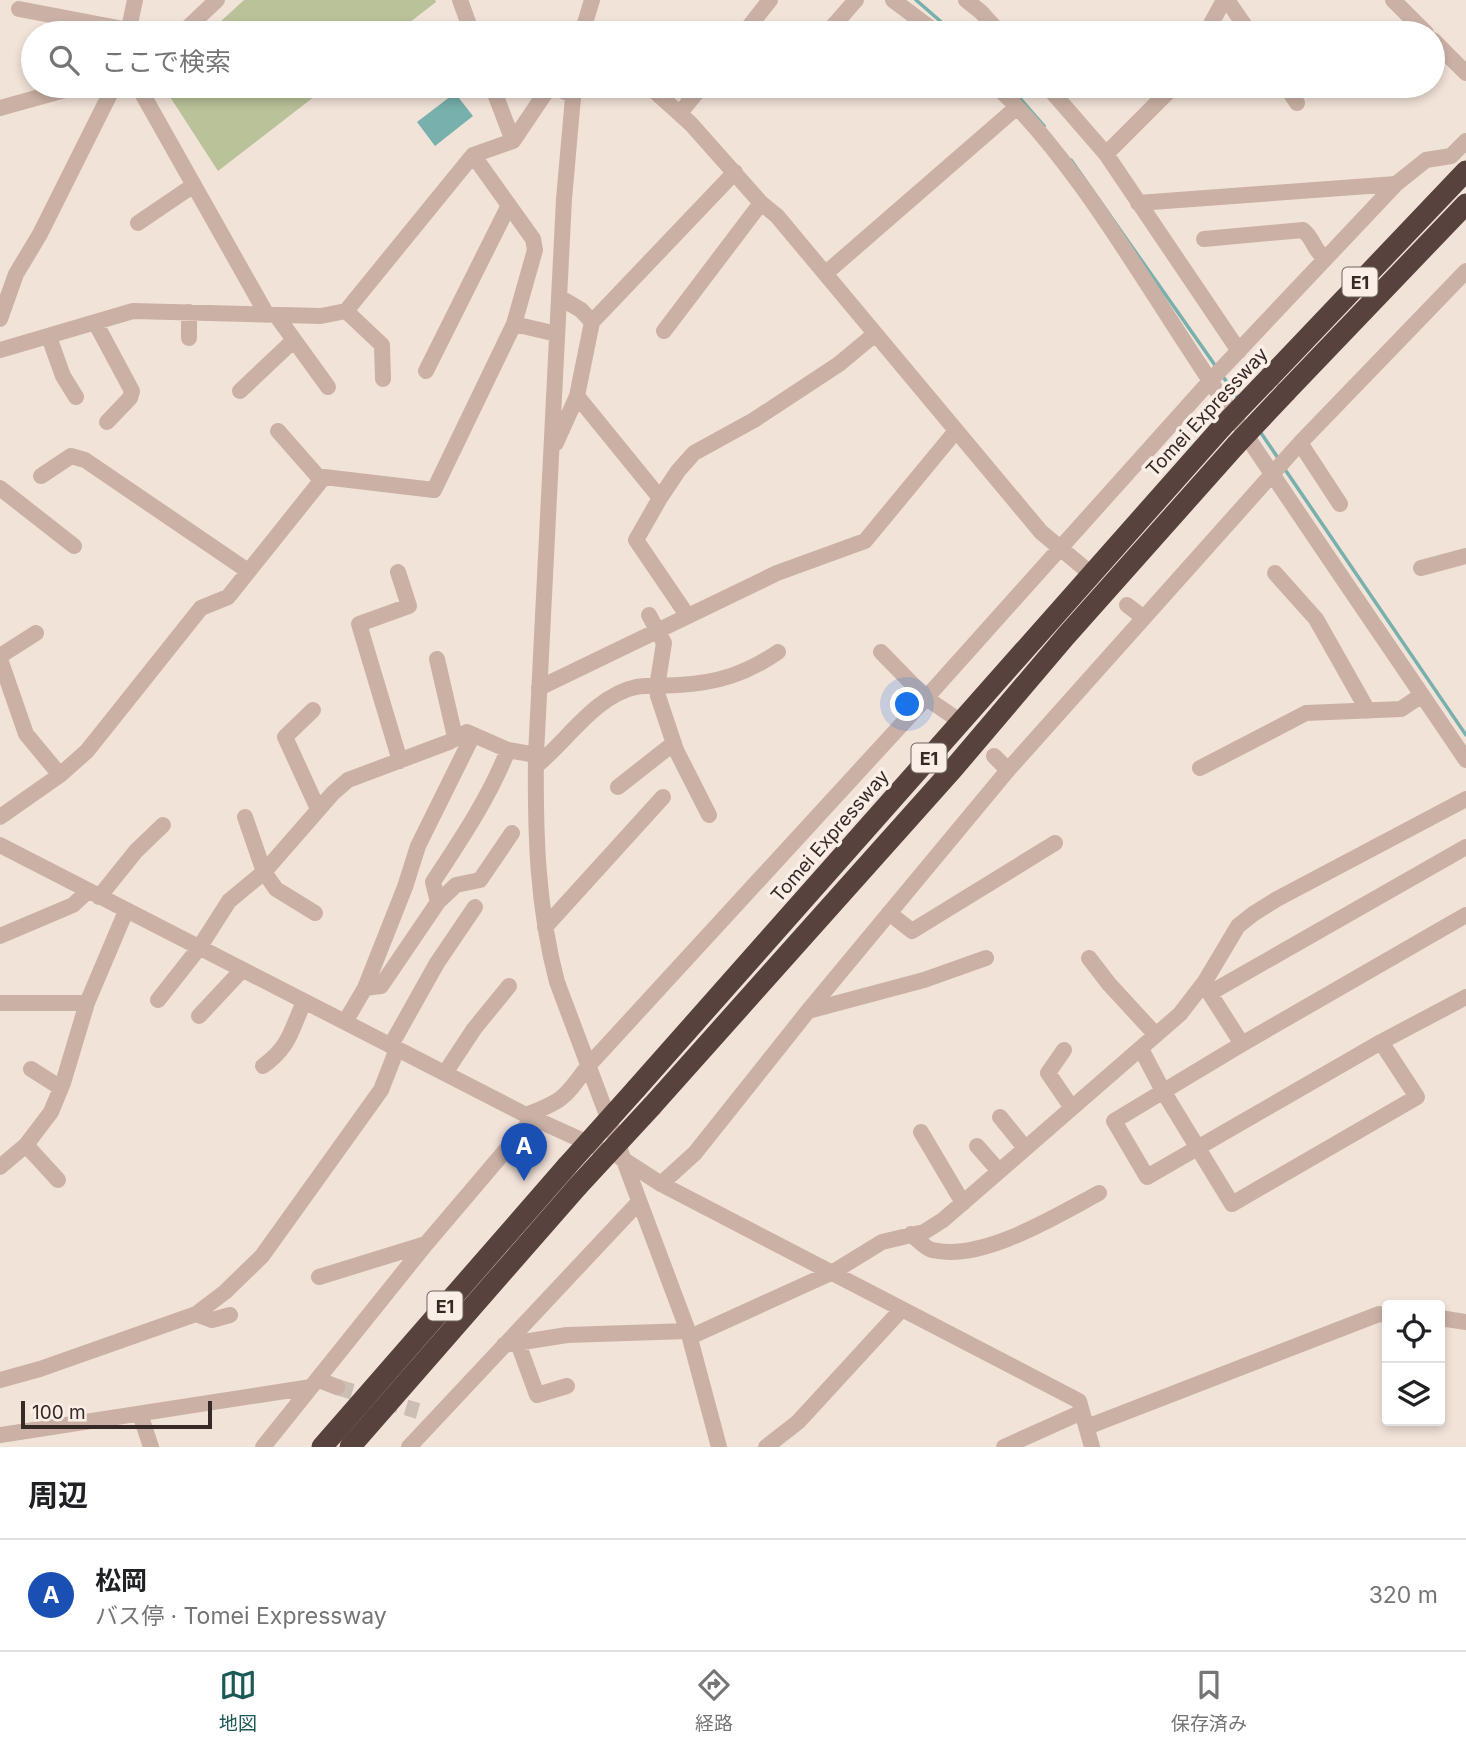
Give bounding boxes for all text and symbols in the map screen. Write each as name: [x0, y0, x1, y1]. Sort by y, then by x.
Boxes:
search box: [21, 21, 1445, 98]
icon: search: [45, 41, 83, 79]
text: ここで検索: [101, 46, 231, 77]
road number: E1: [1342, 268, 1378, 296]
street label: Tomei Expressway: [1141, 343, 1273, 481]
your location: [890, 687, 924, 721]
road number: E1: [912, 744, 946, 772]
street label: Tomei Expressway: [766, 765, 894, 907]
pin: A: [501, 1123, 547, 1181]
road number: E1: [428, 1292, 462, 1321]
map controls: [1382, 1300, 1445, 1426]
button: locate: [1382, 1300, 1445, 1363]
button: layers: [1382, 1363, 1445, 1426]
scale bar: [21, 1398, 212, 1430]
text: 100 m: [32, 1401, 86, 1424]
text: 周辺: [28, 1477, 88, 1513]
text: 松岡: [95, 1565, 147, 1596]
text: A: [42, 1581, 60, 1609]
text: 320 m: [1369, 1581, 1438, 1609]
text: バス停 · Tomei Expressway: [95, 1602, 387, 1630]
tab: 地図: [219, 1666, 257, 1735]
tab: 経路: [695, 1666, 733, 1735]
tab: 保存済み: [1171, 1666, 1247, 1735]

